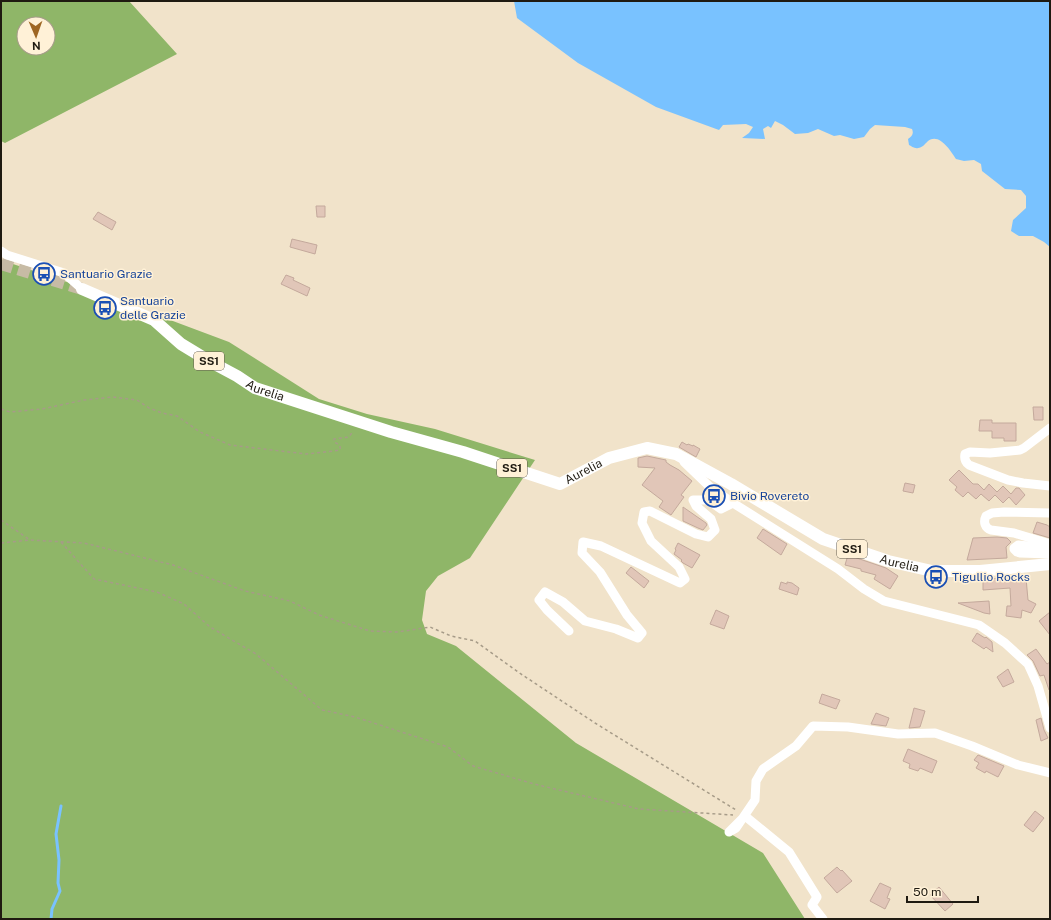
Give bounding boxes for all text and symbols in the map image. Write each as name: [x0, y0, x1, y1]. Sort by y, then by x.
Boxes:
north arrow: [16, 16, 56, 56]
text: N: [32, 40, 41, 52]
bus stop icon: Santuario Grazie: [31, 261, 57, 287]
place label: Santuario Grazie: [60, 267, 152, 281]
place label: Santuario delle Grazie: [120, 294, 186, 322]
bus stop icon: Santuario delle Grazie: [92, 295, 118, 321]
road number: SS1: [194, 352, 224, 370]
street label: Aurelia: [243, 377, 286, 404]
street label: Aurelia: [562, 456, 604, 487]
road number: SS1: [497, 459, 527, 477]
bus stop icon: Bivio Rovereto: [701, 483, 727, 509]
place label: Bivio Rovereto: [730, 489, 810, 503]
road number: SS1: [837, 540, 867, 558]
street label: Aurelia: [878, 552, 920, 575]
bus stop icon: Tigullio Rocks: [923, 564, 949, 590]
place label: Tigullio Rocks: [952, 570, 1030, 584]
scale bar: [907, 878, 978, 904]
text: 50 m: [913, 885, 941, 899]

